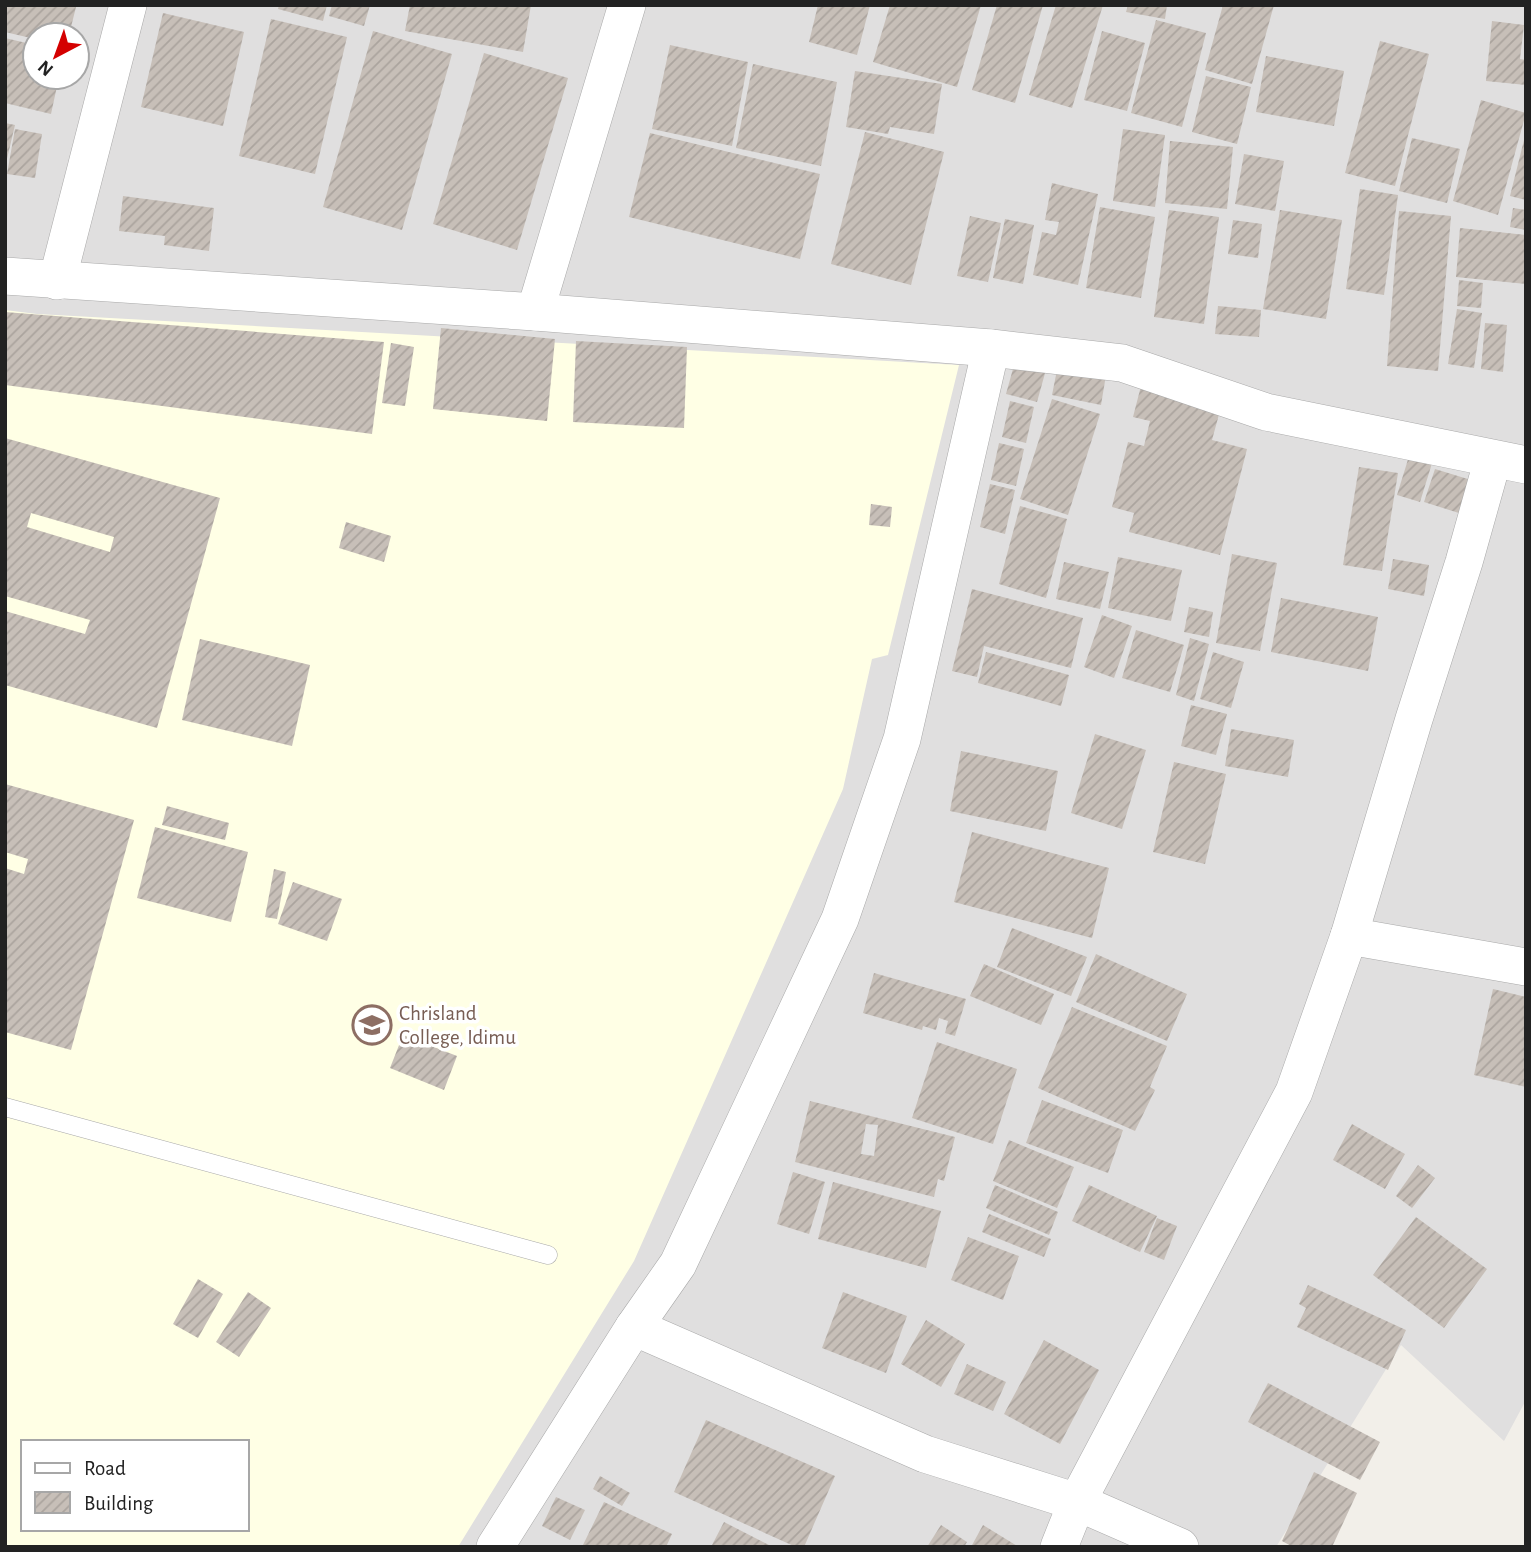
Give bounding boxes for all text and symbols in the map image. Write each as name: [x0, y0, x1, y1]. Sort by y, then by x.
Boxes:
north arrow: [21, 21, 91, 91]
text: N: [35, 56, 57, 79]
place label: Chrisland College, Idimu: [399, 1003, 516, 1048]
school or university icon: Chrisland College, Idimu: [351, 1004, 393, 1046]
legend: [21, 1440, 248, 1531]
text: Road: [84, 1458, 126, 1479]
text: Building: [84, 1493, 154, 1514]

